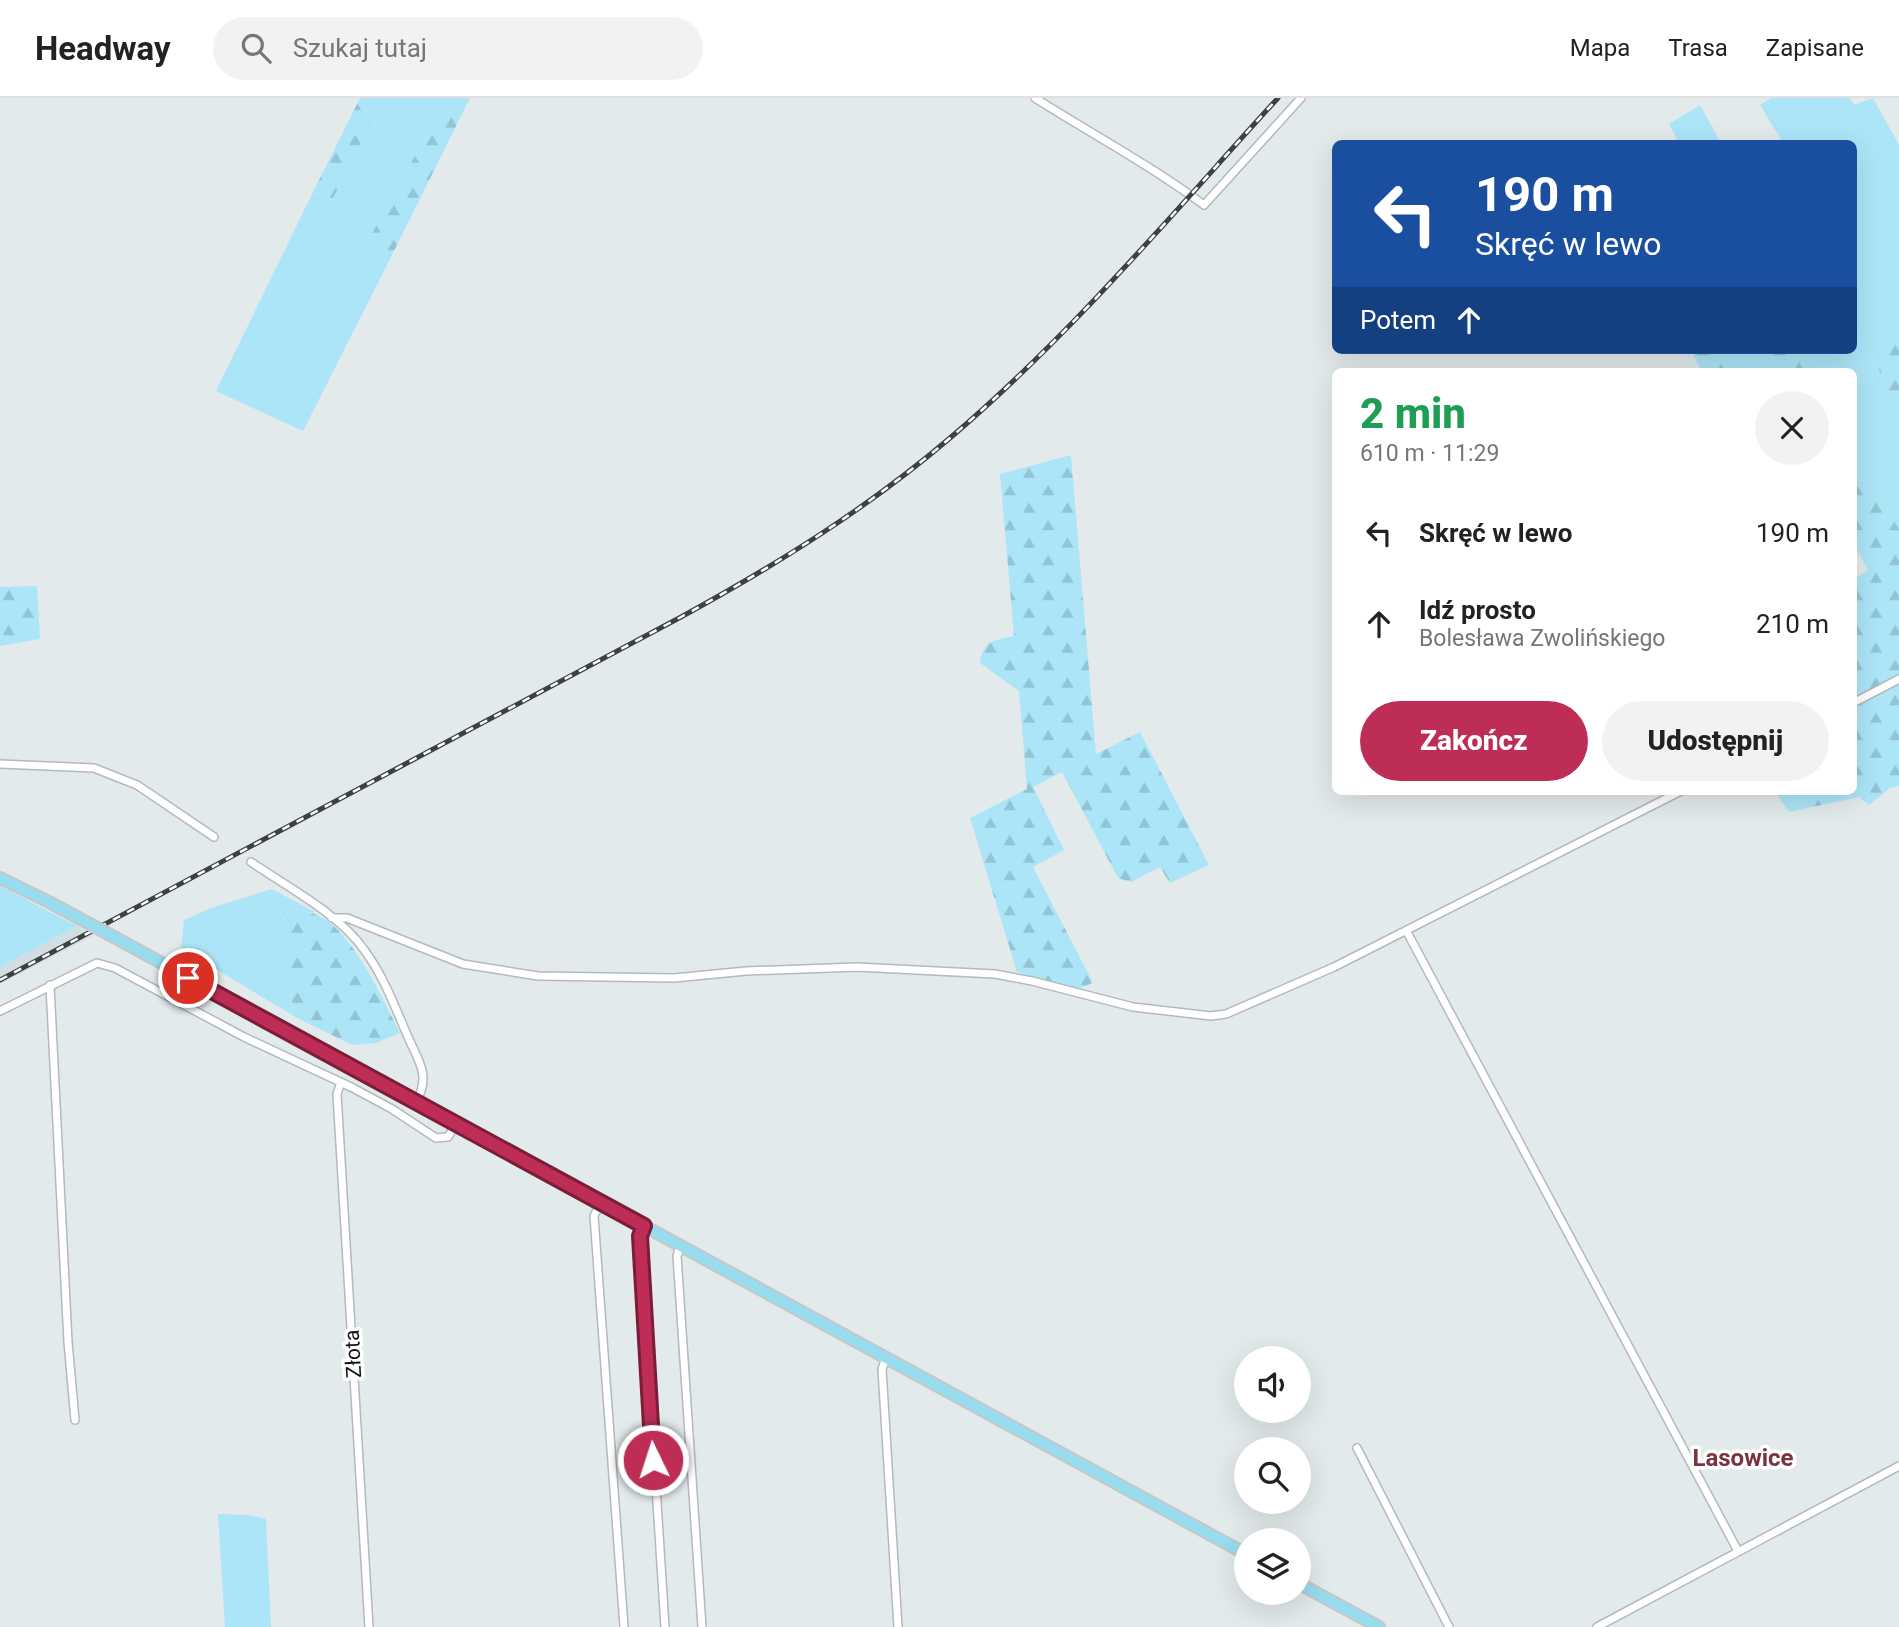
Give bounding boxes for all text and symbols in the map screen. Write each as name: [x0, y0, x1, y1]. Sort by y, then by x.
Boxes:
search box: [213, 17, 703, 80]
text: Headway: [35, 29, 171, 68]
icon: search: [237, 29, 275, 67]
text: Szukaj tutaj: [293, 33, 427, 63]
text: Mapa: [1570, 34, 1630, 62]
text: Trasa: [1668, 34, 1728, 62]
text: Zapisane: [1766, 34, 1864, 62]
text: 190 m: [1475, 166, 1614, 223]
icon: left: [1360, 168, 1451, 259]
text: Skręć w lewo: [1475, 225, 1661, 263]
icon: ahead: [1450, 301, 1488, 339]
text: Potem: [1360, 305, 1436, 335]
text: 2 min: [1360, 389, 1466, 438]
button: close: [1755, 391, 1829, 465]
text: 610 m · 11:29: [1360, 440, 1499, 467]
icon: left: [1360, 514, 1398, 552]
text: Skręć w lewo: [1419, 518, 1572, 548]
text: 190 m: [1756, 518, 1829, 548]
text: Idź prosto: [1419, 595, 1536, 625]
icon: ahead: [1360, 605, 1398, 643]
text: 210 m: [1756, 609, 1829, 639]
text: Bolesława Zwolińskiego: [1419, 625, 1665, 652]
button: Zakończ: [1360, 701, 1588, 781]
button: Udostępnij: [1602, 701, 1829, 781]
pin: [158, 948, 218, 1008]
icon: arrive: [169, 959, 207, 997]
street label: Złota: [340, 1329, 366, 1379]
map controls: [1234, 1346, 1311, 1605]
button: sound: [1234, 1346, 1311, 1423]
position arrow: [616, 1423, 690, 1497]
button: search: [1234, 1437, 1311, 1514]
district label: Lasowice: [1692, 1444, 1794, 1472]
button: layers: [1234, 1528, 1311, 1605]

